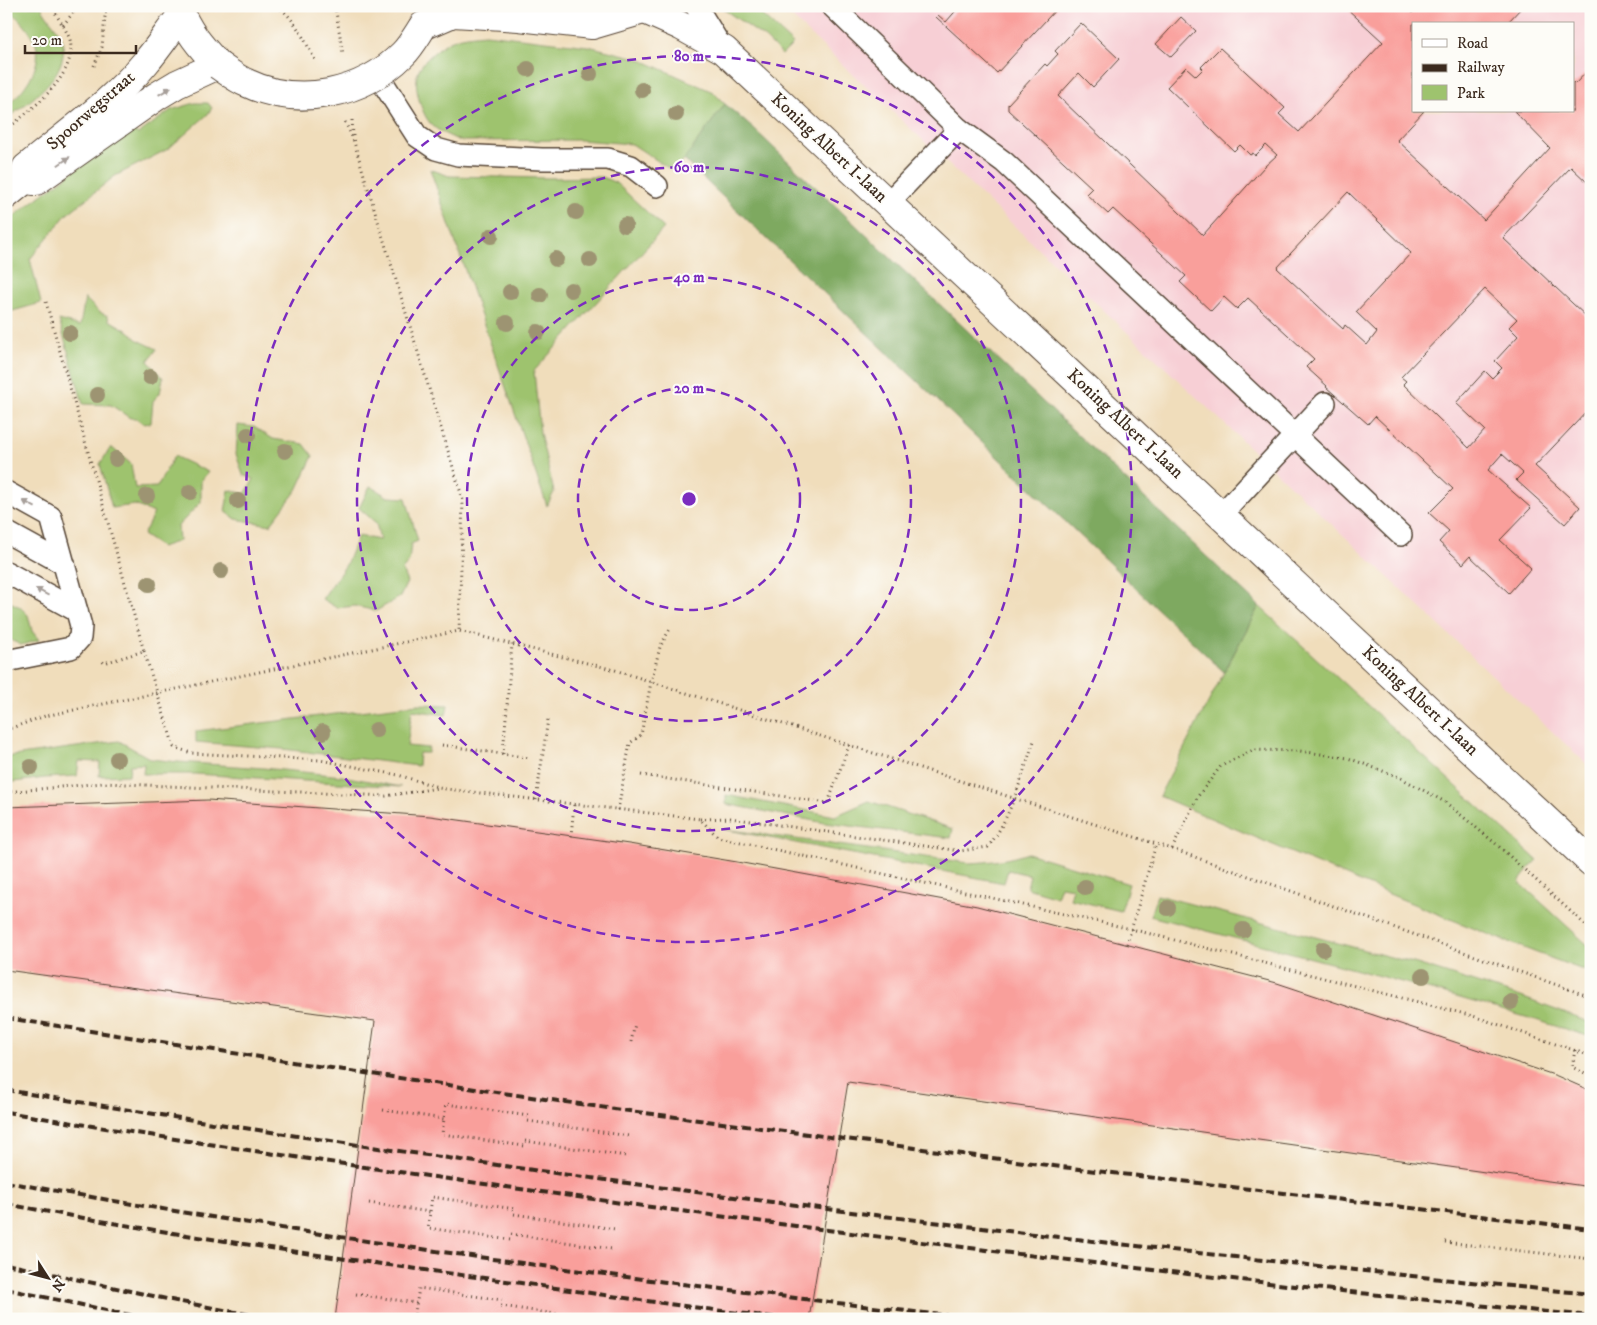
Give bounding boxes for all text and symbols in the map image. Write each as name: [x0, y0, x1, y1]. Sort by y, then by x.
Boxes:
scale bar: [25, 22, 136, 54]
legend: [1412, 22, 1574, 112]
text: 20 m: [32, 31, 62, 50]
text: Road: [1457, 34, 1489, 53]
text: 80 m: [674, 47, 705, 66]
text: Railway: [1457, 58, 1505, 77]
street label: Spoorwegstraat: [42, 66, 140, 155]
text: Park: [1457, 84, 1486, 103]
one-way arrow: [158, 87, 171, 96]
street label: Koning Albert I-laan: [766, 88, 892, 208]
one-way arrow: [57, 156, 71, 166]
text: 60 m: [674, 158, 705, 177]
text: 40 m: [672, 268, 705, 287]
street label: Koning Albert I-laan: [1062, 364, 1188, 484]
text: 20 m: [674, 379, 705, 398]
centre of rings: [680, 490, 698, 508]
one-way arrow: [22, 500, 36, 508]
one-way arrow: [34, 588, 49, 596]
street label: Koning Albert I-laan: [1357, 641, 1483, 761]
north arrow: [22, 1252, 72, 1302]
text: N: [47, 1275, 68, 1295]

